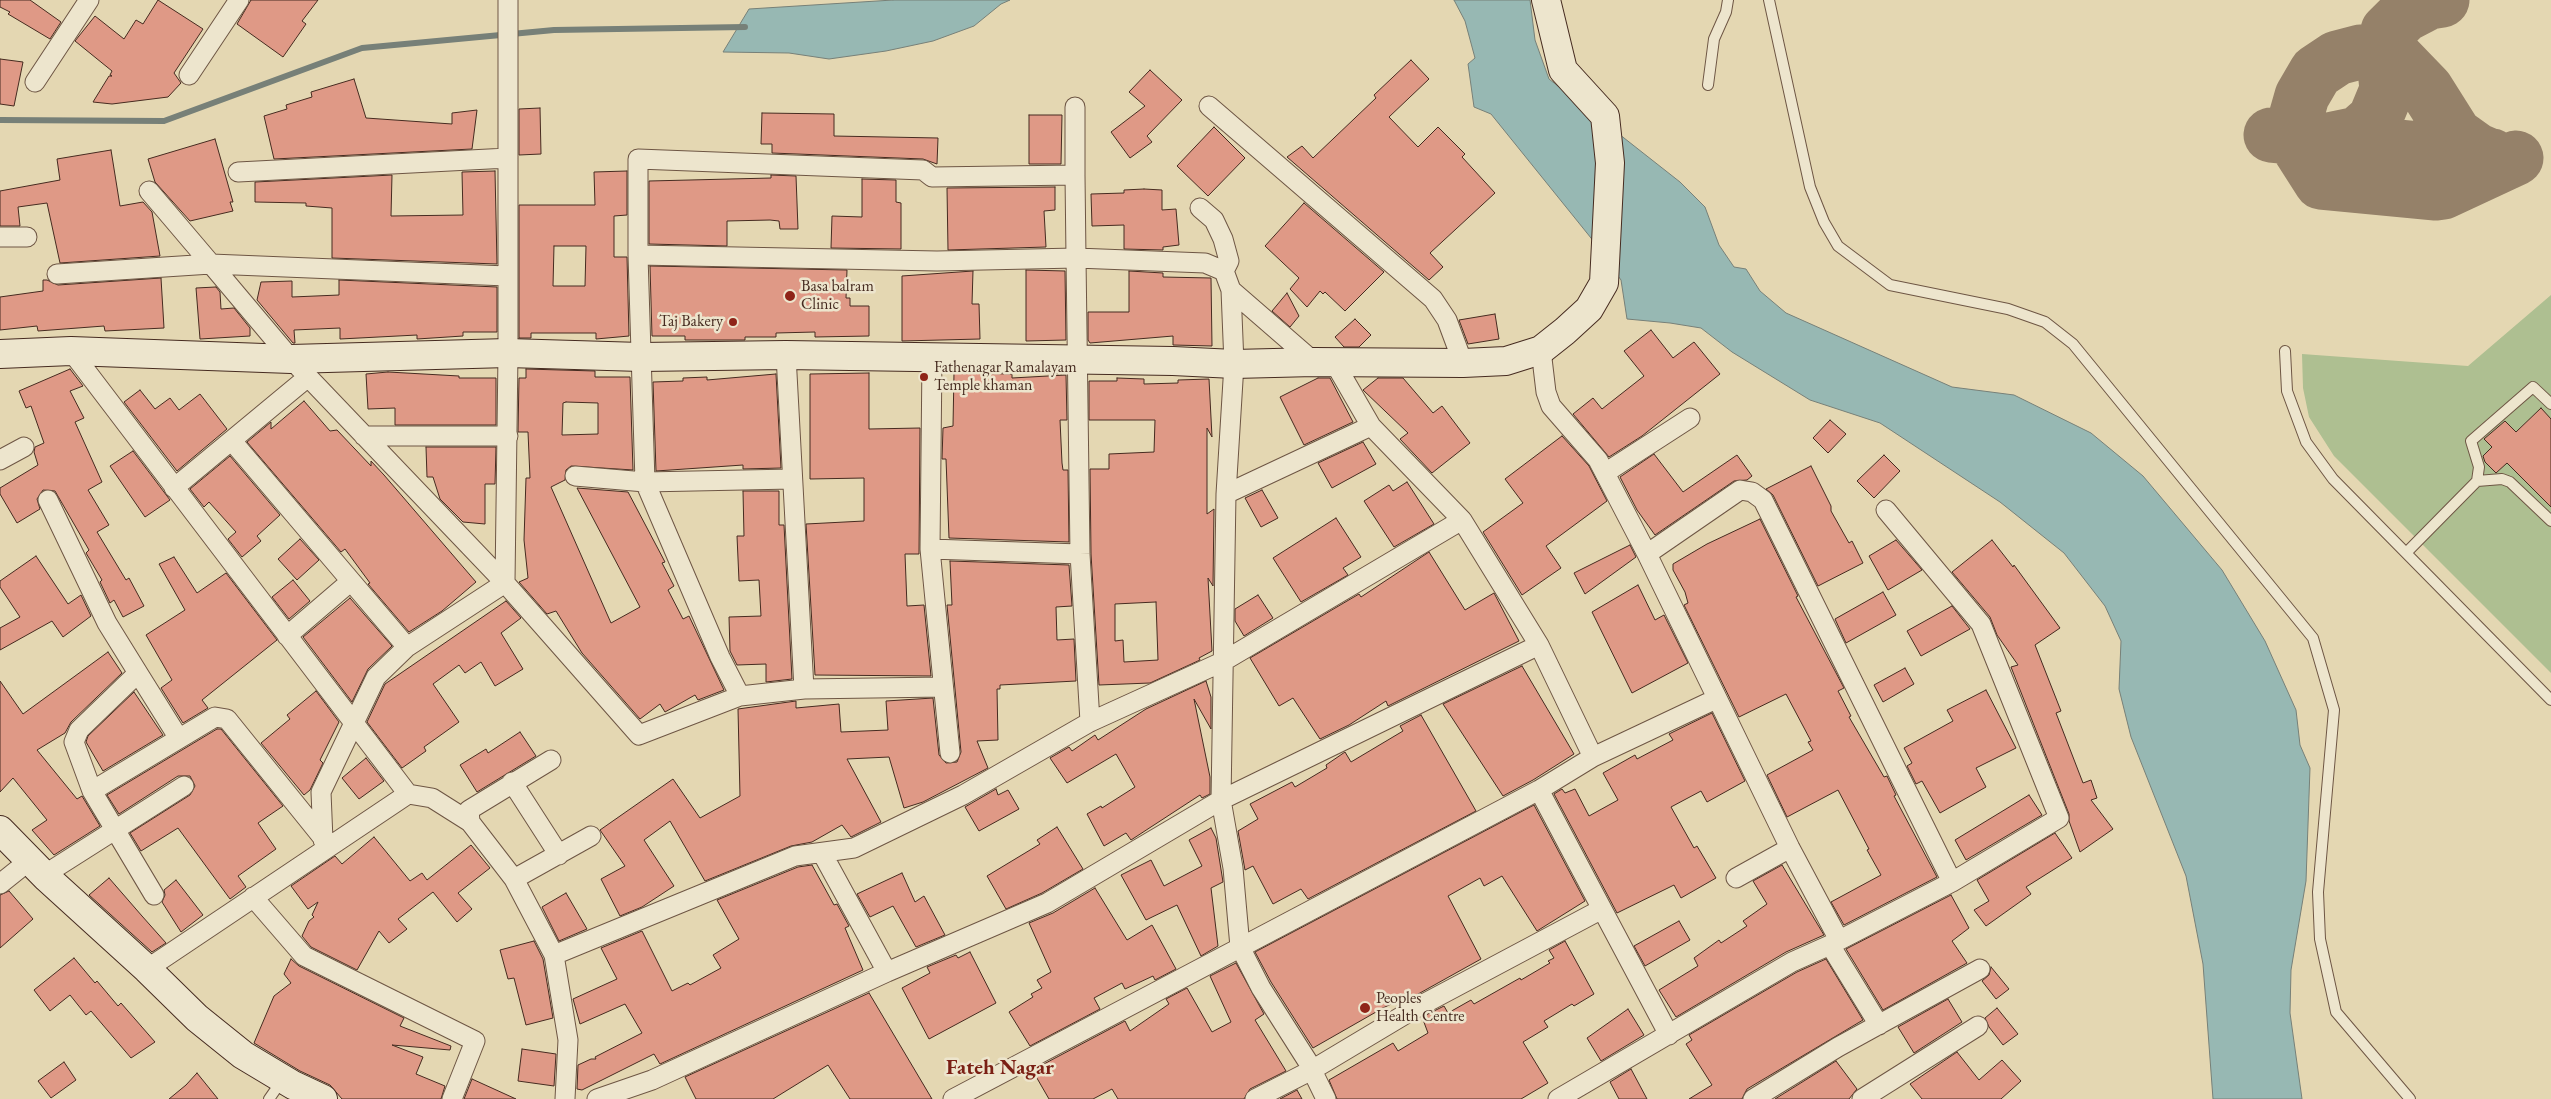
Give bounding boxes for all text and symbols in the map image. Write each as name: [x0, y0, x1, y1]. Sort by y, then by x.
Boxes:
place label: Basa balram Clinic: [801, 277, 874, 315]
marker: Basa balram Clinic: [783, 289, 797, 303]
place label: Taj Bakery: [659, 312, 723, 332]
marker: Taj Bakery: [727, 316, 739, 328]
place label: Fathenagar Ramalayam Temple khaman: [934, 358, 1077, 396]
marker: Fathenagar Ramalayam Temple khaman: [918, 371, 930, 383]
place label: Peoples Health Centre: [1376, 989, 1465, 1027]
marker: Peoples Health Centre: [1358, 1001, 1372, 1015]
district label: Fateh Nagar: [946, 1055, 1054, 1081]

